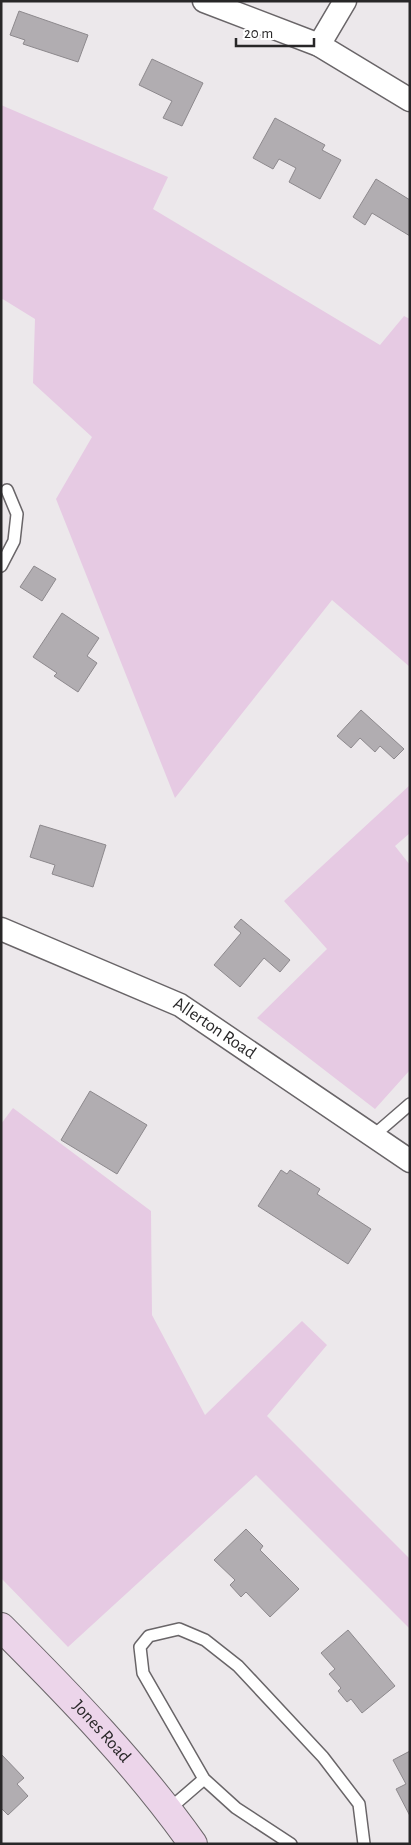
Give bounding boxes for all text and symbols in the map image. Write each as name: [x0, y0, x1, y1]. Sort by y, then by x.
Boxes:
scale bar: [236, 15, 314, 47]
text: 20 m: [244, 26, 273, 41]
street label: Allerton Road: [171, 994, 259, 1063]
street label: Jones Road: [69, 1697, 134, 1766]

